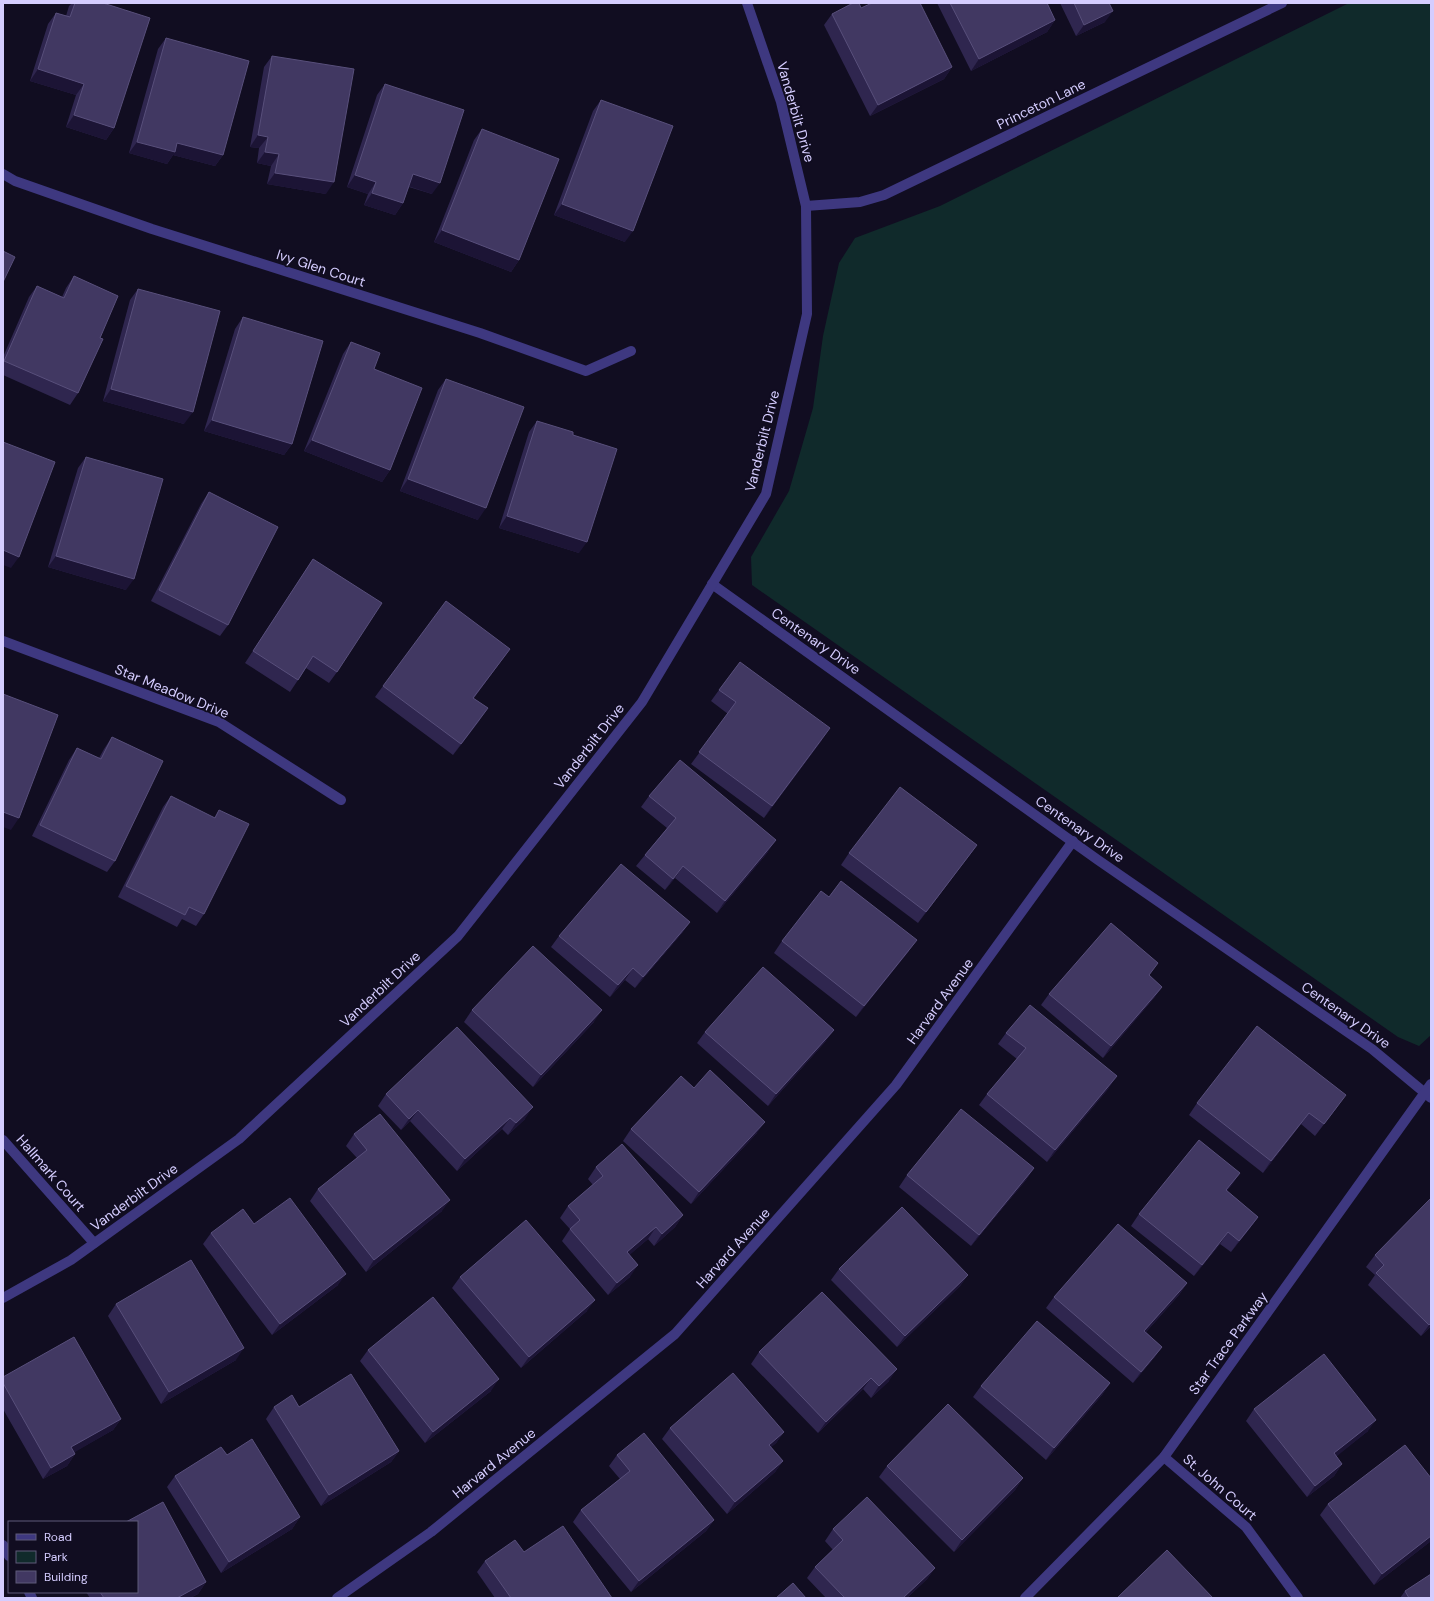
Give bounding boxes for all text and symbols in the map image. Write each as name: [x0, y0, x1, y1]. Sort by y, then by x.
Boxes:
street label: Vanderbilt Drive: [773, 60, 819, 164]
street label: Princeton Lane: [994, 75, 1088, 133]
street label: Ivy Glen Court: [274, 245, 368, 291]
street label: Vanderbilt Drive: [741, 388, 783, 494]
street label: Centenary Drive: [768, 604, 864, 678]
street label: Star Meadow Drive: [112, 660, 232, 722]
street label: Vanderbilt Drive: [550, 700, 628, 792]
street label: Centenary Drive: [1032, 792, 1128, 866]
street label: Vanderbilt Drive: [336, 947, 424, 1031]
street label: Harvard Avenue: [903, 954, 977, 1048]
street label: Centenary Drive: [1298, 978, 1394, 1052]
street label: Hallmark Court: [13, 1131, 89, 1215]
street label: Vanderbilt Drive: [87, 1159, 181, 1235]
street label: Harvard Avenue: [692, 1204, 774, 1292]
street label: Star Trace Parkway: [1185, 1288, 1272, 1398]
street label: Harvard Avenue: [449, 1424, 539, 1502]
street label: St. John Court: [1179, 1450, 1261, 1524]
legend: [8, 1521, 138, 1593]
text: Road: [44, 1529, 72, 1545]
text: Park: [44, 1549, 68, 1565]
text: Building: [44, 1569, 88, 1585]

